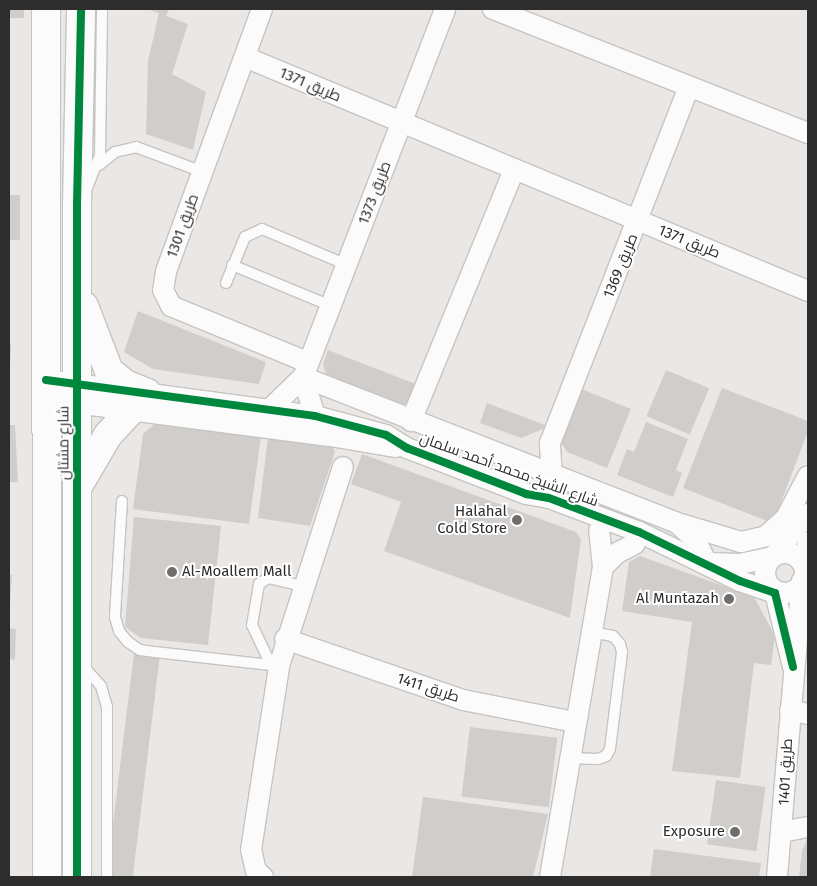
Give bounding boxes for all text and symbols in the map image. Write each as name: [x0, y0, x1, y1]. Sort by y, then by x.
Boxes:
street label: طريق 1371: [277, 64, 343, 106]
street label: طريق 1373: [355, 159, 395, 227]
street label: طريق 1301: [163, 192, 203, 260]
street label: طريق 1371: [655, 221, 723, 263]
street label: طريق 1369: [600, 231, 642, 301]
street label: شارع مشتان: [55, 406, 73, 480]
street label: شارع الشيخ محمد أحمد سلمان: [417, 429, 601, 511]
place label: Halahal Cold Store: [437, 502, 507, 537]
marker: Halahal Cold Store: [511, 514, 523, 526]
place label: Al-Moallem Mall: [182, 563, 291, 581]
marker: Al-Moallem Mall: [166, 566, 178, 578]
place label: Al Muntazah: [636, 590, 719, 608]
marker: Al Muntazah: [723, 593, 735, 605]
street label: طريق 1411: [394, 669, 462, 707]
street label: طريق 1401: [775, 738, 797, 806]
place label: Exposure: [663, 823, 725, 841]
marker: Exposure: [729, 826, 741, 838]

